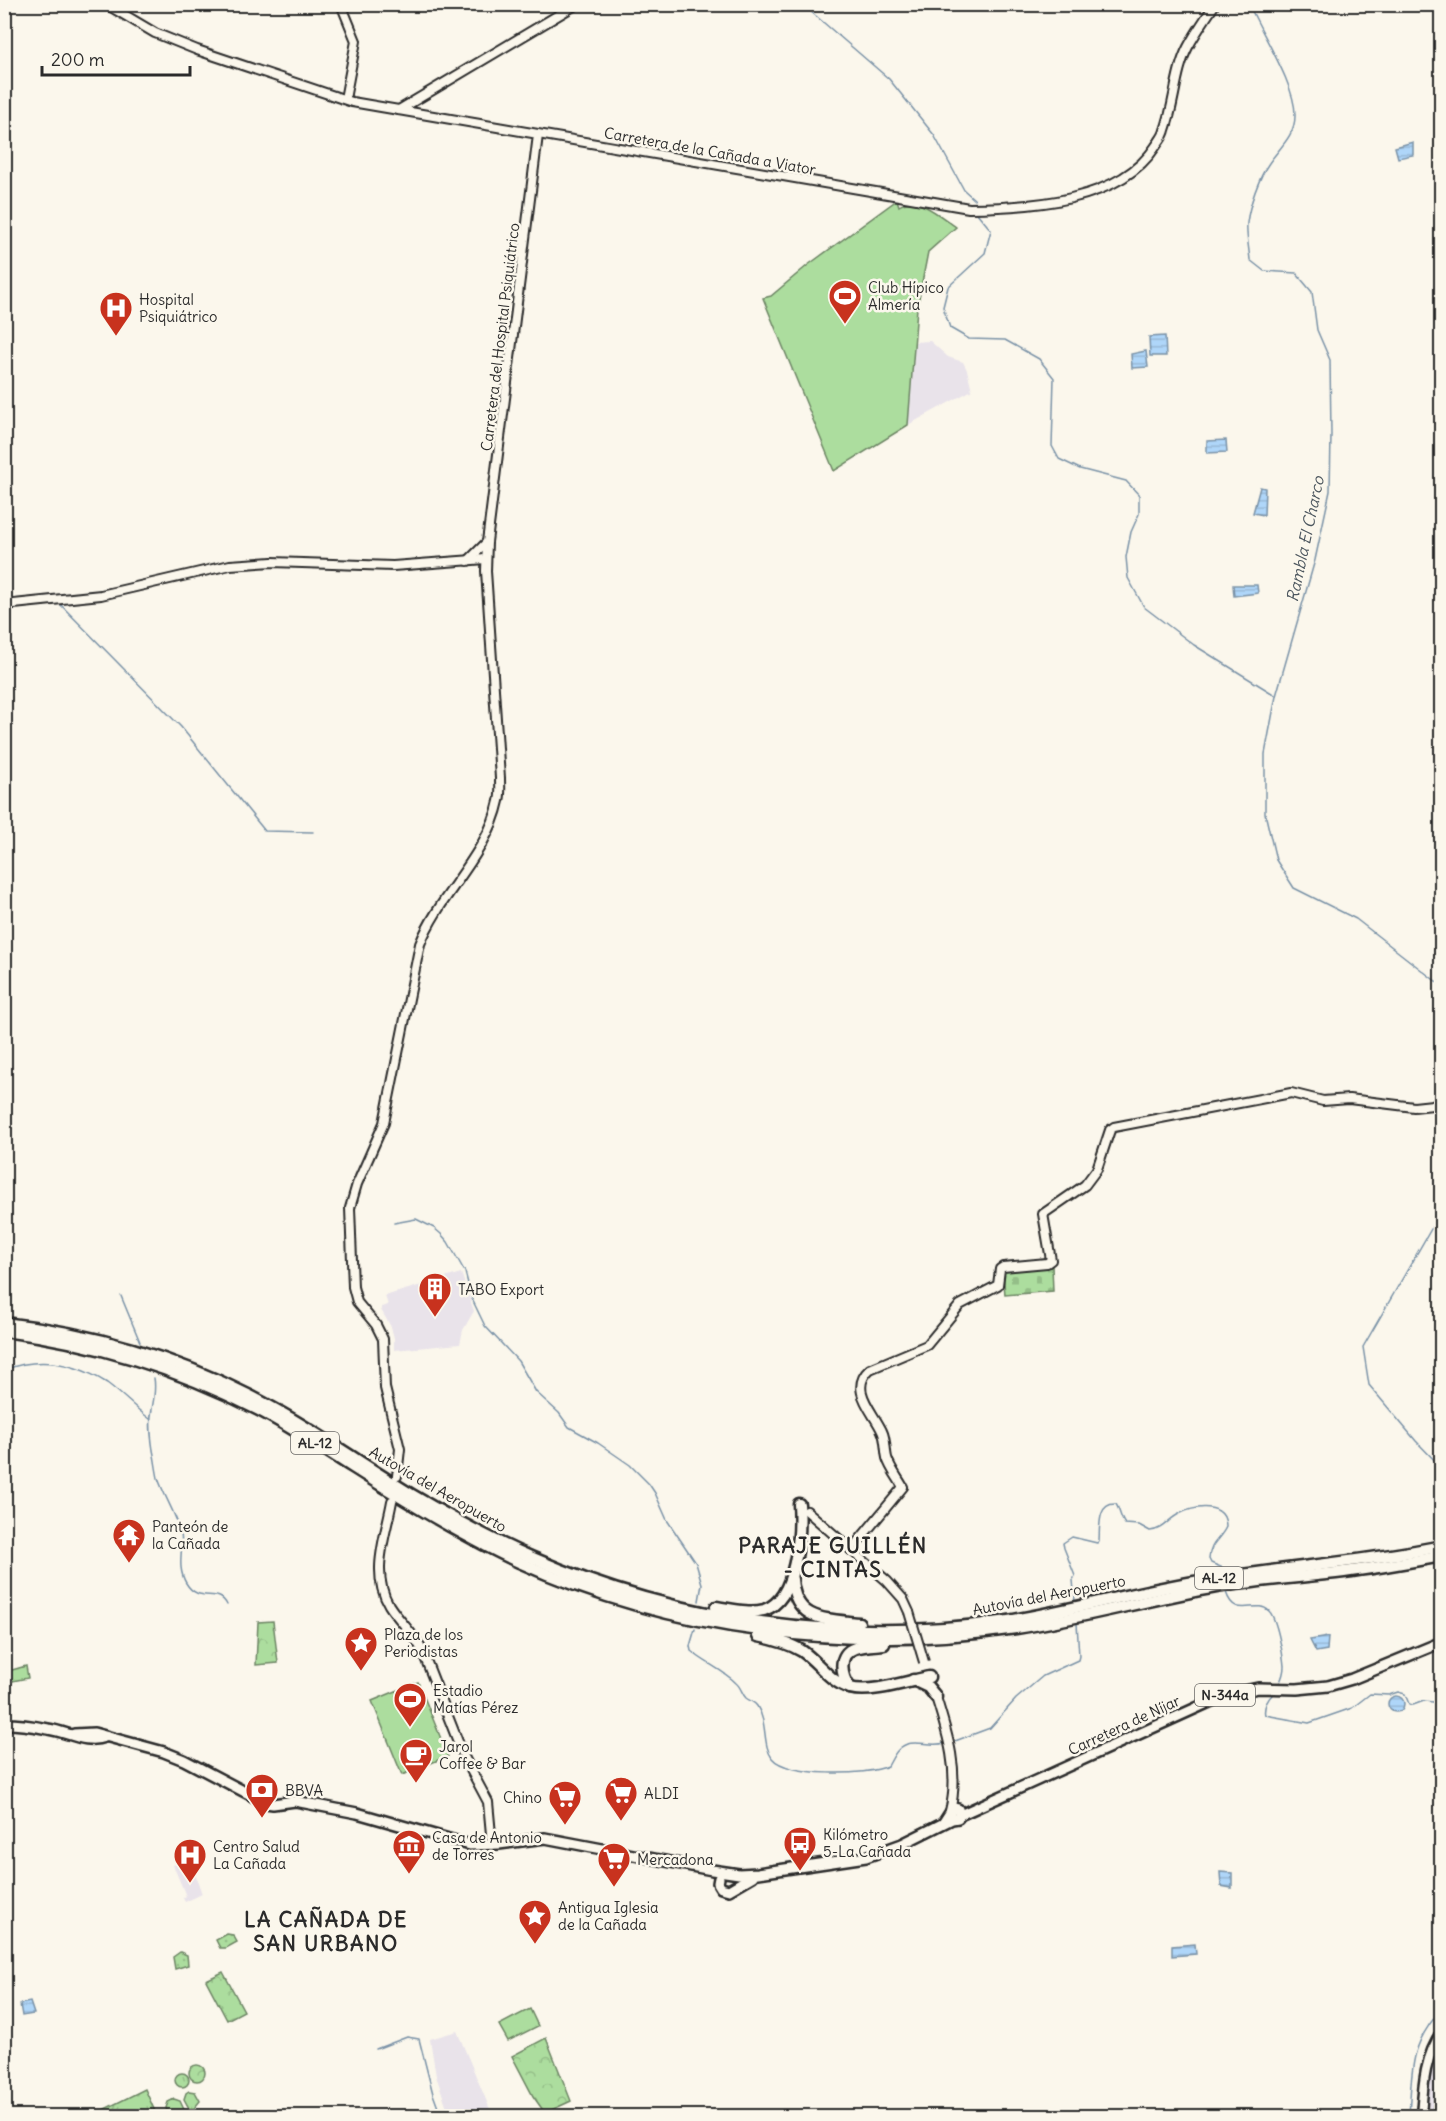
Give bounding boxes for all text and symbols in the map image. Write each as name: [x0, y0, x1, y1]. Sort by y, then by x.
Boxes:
scale bar: [42, 39, 190, 77]
text: 200 m: [51, 48, 105, 71]
street label: Carretera de la Cañada a Viator: [603, 123, 817, 179]
street label: Carretera del Hospital Psiquiátrico: [477, 222, 523, 452]
sports icon: Club Hípico Almería: [827, 278, 863, 325]
place label: Club Hípico Almería: [868, 278, 944, 314]
hospital icon: Hospital Psiquiátrico: [98, 290, 134, 337]
place label: Hospital Psiquiátrico: [139, 290, 217, 326]
water label: Rambla El Charco: [1282, 473, 1328, 604]
building icon: TABO Export: [417, 1271, 453, 1318]
place label: TABO Export: [458, 1280, 544, 1299]
road number: AL-12: [291, 1432, 339, 1454]
street label: Autovía del Aeropuerto: [366, 1442, 510, 1536]
temple icon: Panteón de la Cañada: [111, 1517, 147, 1564]
place label: Panteón de la Cañada: [152, 1517, 228, 1553]
district label: PARAJE GUILLÉN - CINTAS: [738, 1531, 928, 1583]
road number: AL-12: [1195, 1567, 1243, 1589]
street label: Autovía del Aeropuerto: [971, 1571, 1127, 1619]
place icon: Plaza de los Periodistas: [343, 1625, 379, 1672]
place label: Plaza de los Periodistas: [384, 1625, 463, 1661]
sports icon: Estadio Matías Pérez: [392, 1681, 428, 1728]
place label: Estadio Matías Pérez: [433, 1681, 518, 1717]
road number: N-344a: [1195, 1684, 1255, 1706]
street label: Carretera de Níjar: [1065, 1691, 1183, 1759]
cafe icon: Jarol Coffee & Bar: [398, 1737, 434, 1784]
place label: Jarol Coffee & Bar: [439, 1737, 526, 1773]
bank icon: BBVA: [244, 1772, 280, 1819]
supermarket icon: ALDI: [603, 1775, 639, 1822]
supermarket icon: Chino: [547, 1779, 583, 1826]
place label: BBVA: [285, 1781, 323, 1800]
place label: ALDI: [644, 1784, 679, 1803]
place label: Chino: [503, 1788, 542, 1807]
bus stop icon: Kilómetro 5-La Cañada: [782, 1825, 818, 1872]
place label: Kilómetro 5-La Cañada: [823, 1825, 912, 1861]
museum icon: Casa de Antonio de Torres: [391, 1828, 427, 1875]
place label: Casa de Antonio de Torres: [432, 1828, 542, 1864]
hospital icon: Centro Salud La Cañada: [172, 1837, 208, 1884]
place label: Centro Salud La Cañada: [213, 1837, 300, 1873]
supermarket icon: Mercadona: [596, 1841, 632, 1888]
place label: Mercadona: [637, 1850, 714, 1869]
place icon: Antigua Iglesia de la Cañada: [517, 1898, 553, 1945]
place label: Antigua Iglesia de la Cañada: [558, 1898, 659, 1934]
district label: LA CAÑADA DE SAN URBANO: [244, 1906, 408, 1957]

